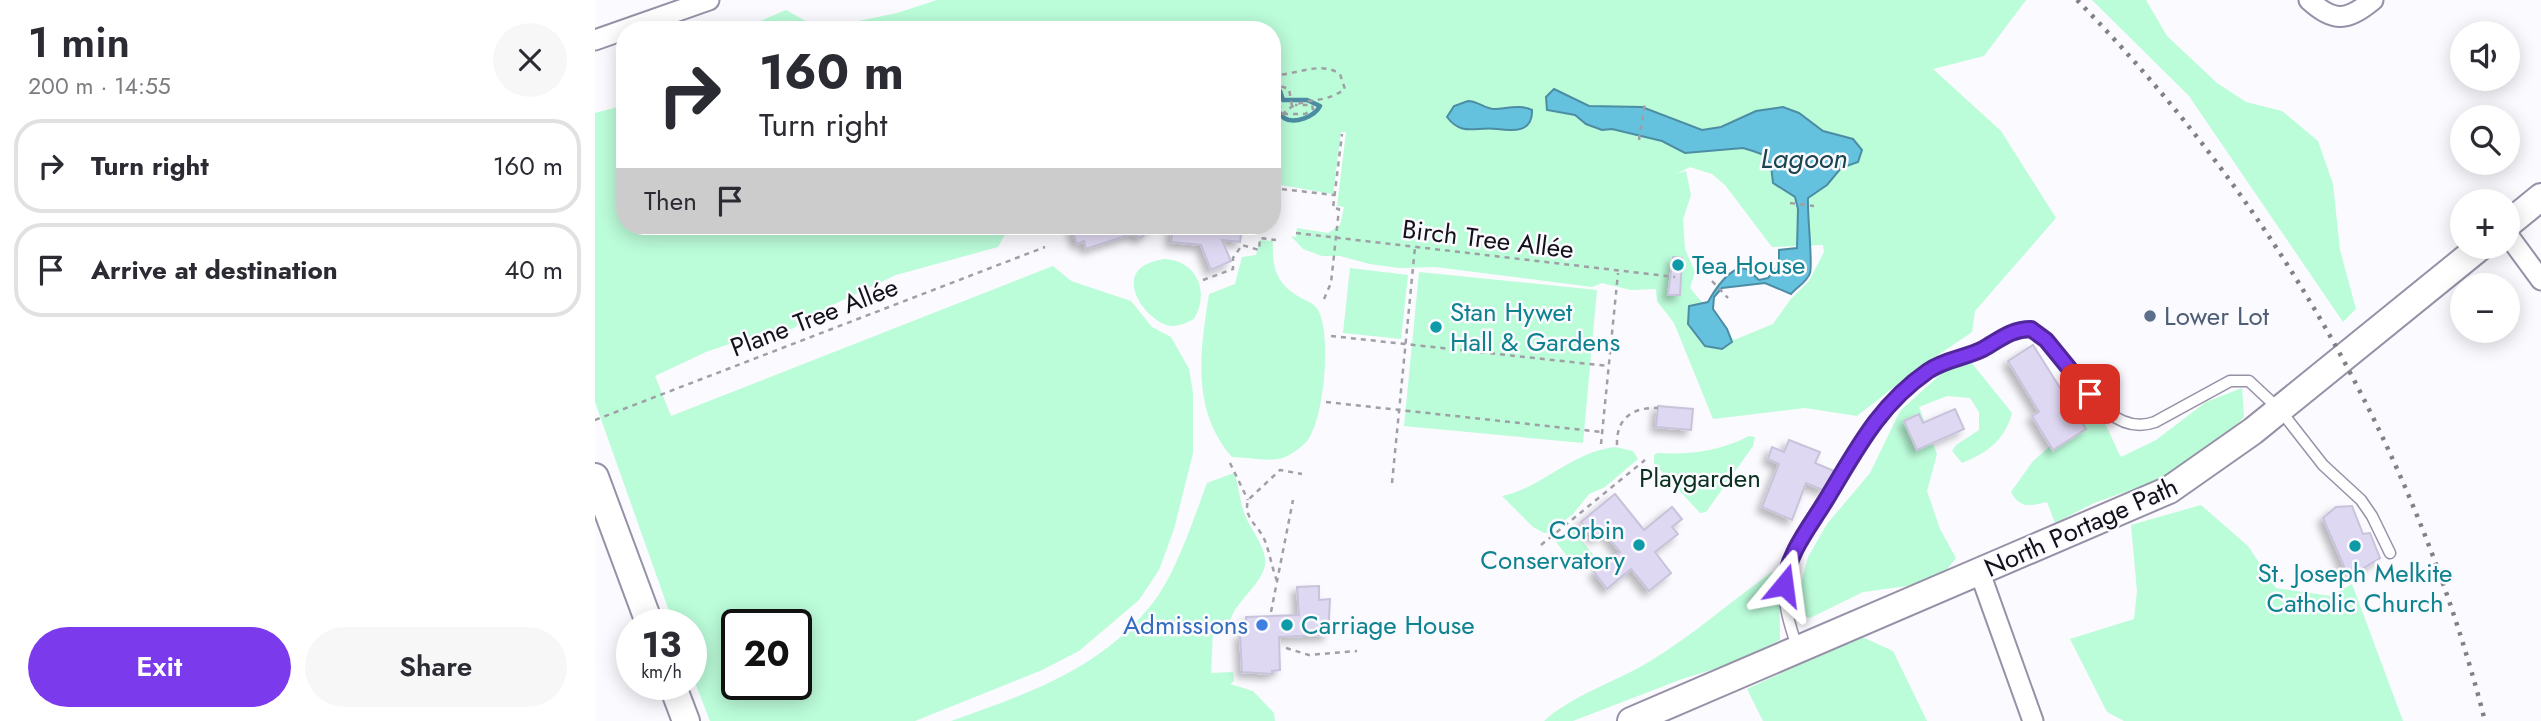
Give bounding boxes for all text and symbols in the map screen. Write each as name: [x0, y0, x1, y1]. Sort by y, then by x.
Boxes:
text: 1 min: [28, 12, 130, 73]
map controls: [2450, 21, 2520, 343]
button: sound: [2450, 21, 2520, 91]
button: close: [493, 23, 567, 97]
text: 160 m: [759, 37, 904, 107]
icon: right: [644, 49, 735, 140]
text: 200 m · 14:55: [28, 69, 171, 103]
text: Turn right: [759, 102, 888, 148]
button: search: [2450, 105, 2520, 175]
water label: Lagoon: [1760, 138, 1848, 179]
icon: right: [32, 147, 70, 185]
text: Turn right: [91, 147, 209, 185]
text: 160 m: [493, 147, 563, 185]
text: Then: [644, 182, 697, 220]
icon: arrive: [711, 182, 749, 220]
button: +: [2450, 189, 2520, 259]
street label: Birch Tree Allée: [1400, 210, 1576, 268]
place label: Tea House: [1692, 246, 1806, 284]
icon: arrive: [32, 251, 70, 289]
text: Arrive at destination: [91, 251, 338, 289]
text: 40 m: [504, 251, 563, 289]
marker: Tea House: [1670, 257, 1686, 273]
street label: Plane Tree Allée: [725, 268, 903, 366]
button: −: [2450, 273, 2520, 343]
place label: Stan Hywet Hall & Gardens: [1450, 293, 1620, 361]
place label: Lower Lot: [2164, 297, 2270, 335]
marker: Lower Lot: [2142, 308, 2158, 324]
marker: Stan Hywet Hall & Gardens: [1428, 319, 1444, 335]
pin: [2060, 364, 2120, 424]
icon: arrive: [2071, 375, 2109, 413]
park label: Playgarden: [1639, 459, 1761, 497]
street label: North Portage Path: [1978, 467, 2184, 587]
place label: Corbin Conservatory: [1480, 511, 1626, 579]
marker: Corbin Conservatory: [1631, 537, 1647, 553]
marker: St. Joseph Melkite Catholic Church: [2347, 538, 2363, 554]
position arrow: [1747, 548, 1821, 622]
place label: St. Joseph Melkite Catholic Church: [2258, 554, 2452, 622]
place label: Admissions: [1123, 606, 1248, 644]
place label: Carriage House: [1301, 606, 1475, 644]
speed limit sign: 20: [721, 609, 812, 700]
marker: Admissions: [1254, 617, 1270, 633]
marker: Carriage House: [1279, 617, 1295, 633]
text: 13: [642, 620, 681, 670]
button: Exit: [28, 627, 291, 707]
button: Share: [305, 627, 567, 707]
text: km/h: [641, 659, 682, 685]

